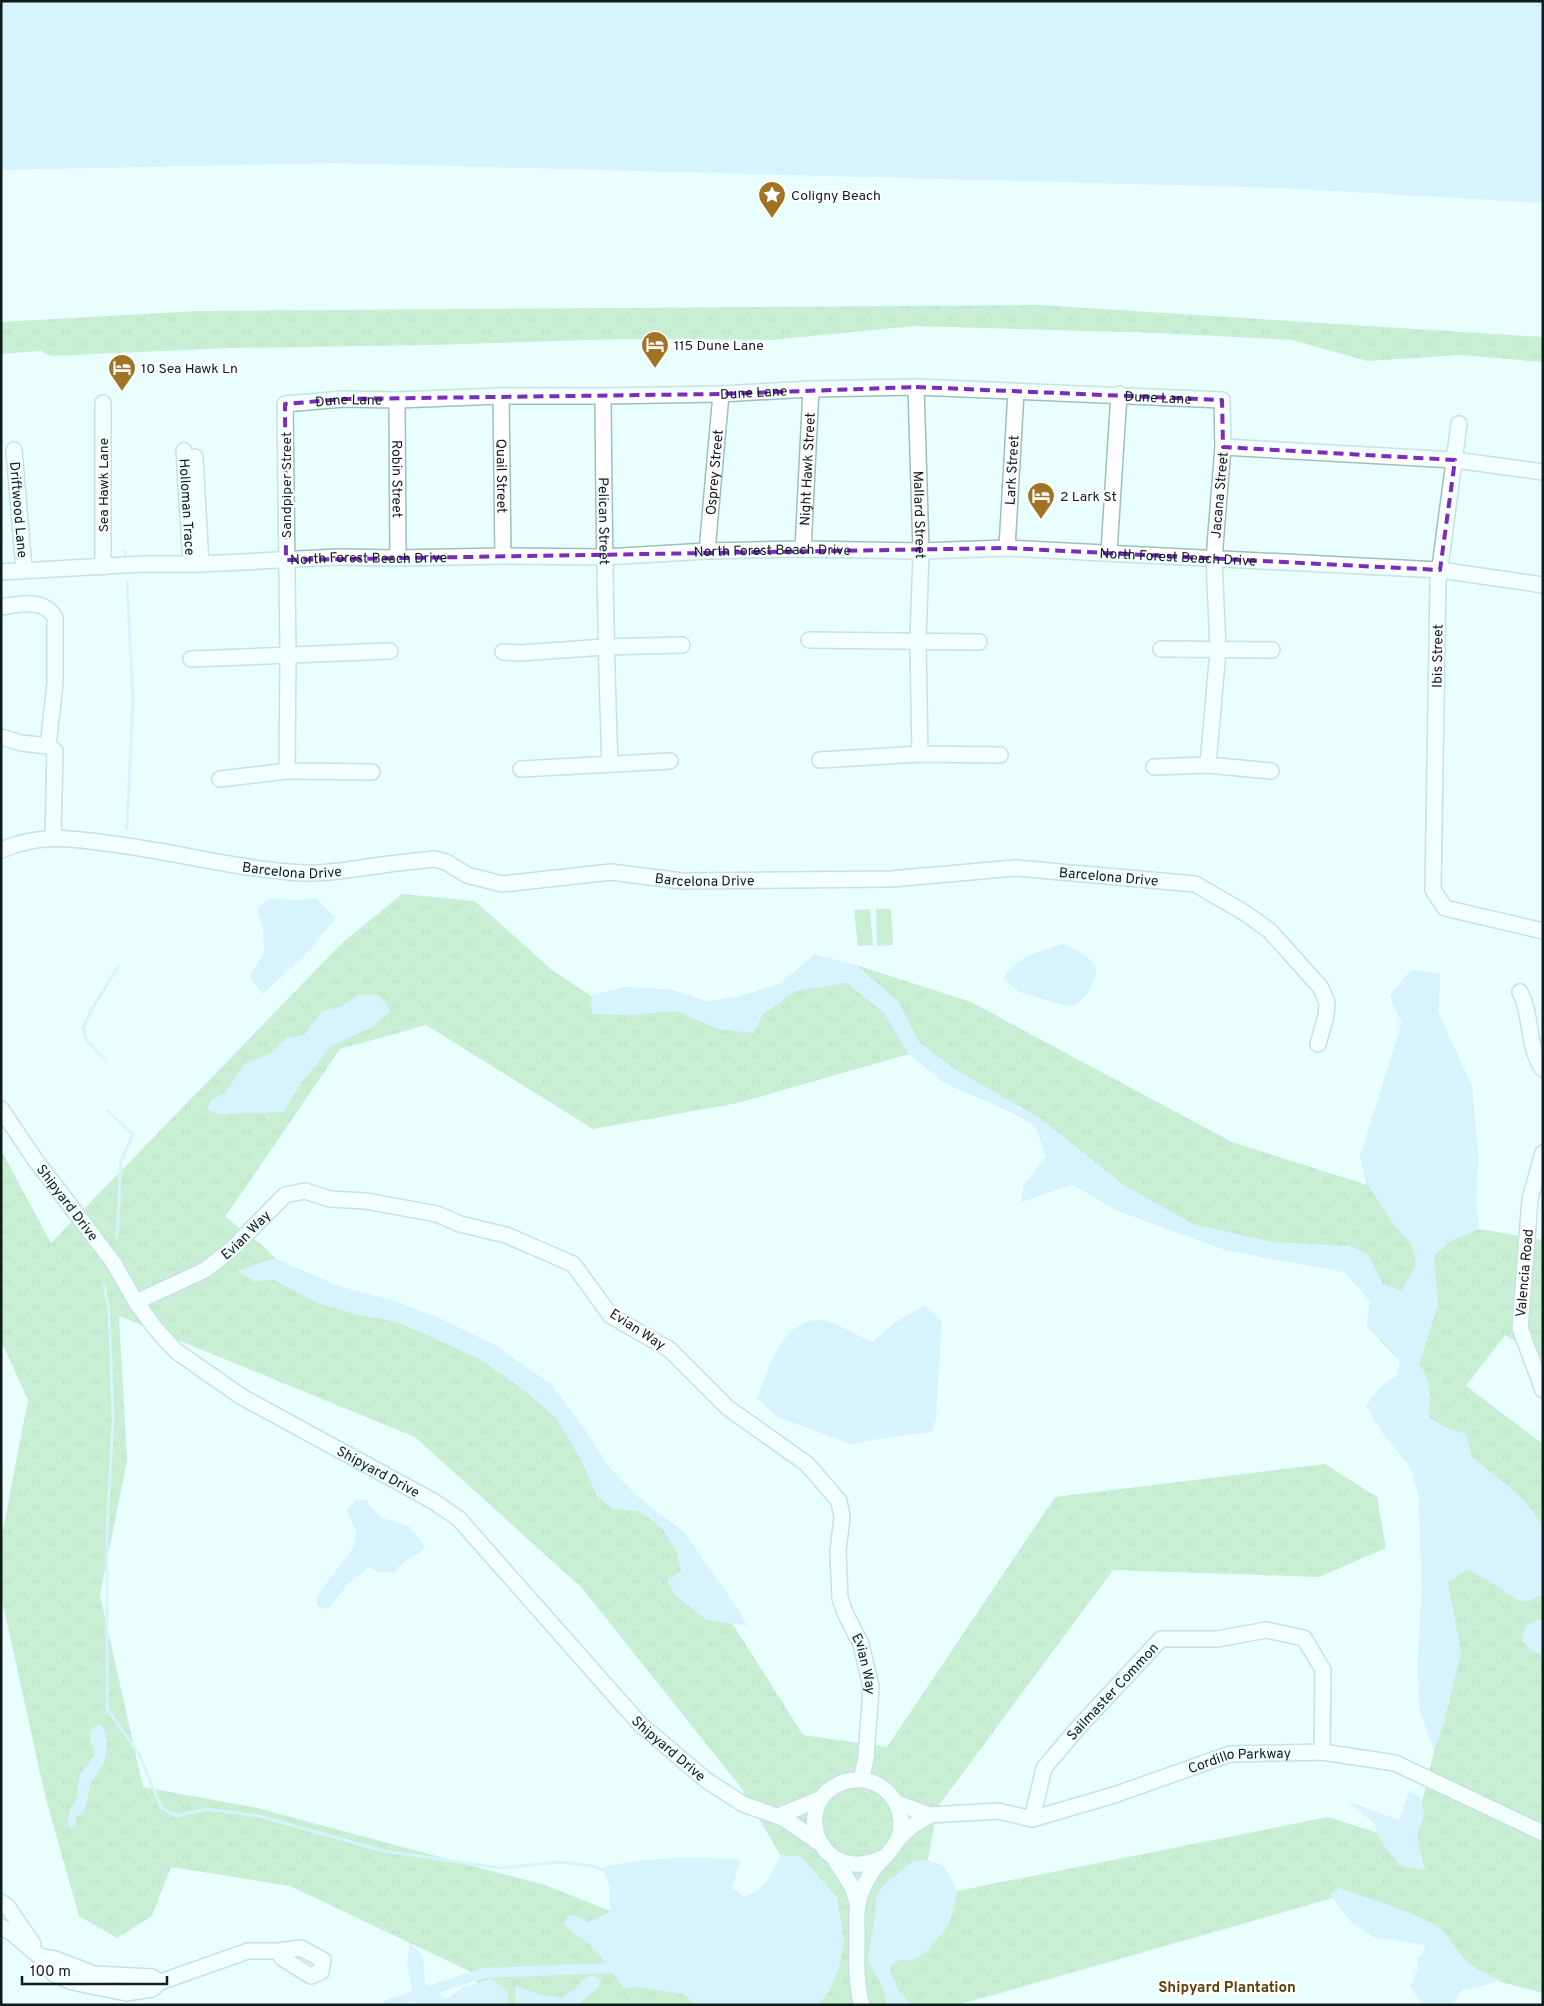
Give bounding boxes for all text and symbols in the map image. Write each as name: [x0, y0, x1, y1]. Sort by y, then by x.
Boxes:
place icon: Coligny Beach: [757, 180, 787, 219]
place label: Coligny Beach: [791, 188, 881, 205]
hotel icon: 115 Dune Lane: [640, 330, 670, 369]
place label: 115 Dune Lane: [674, 338, 764, 355]
hotel icon: 10 Sea Hawk Ln: [107, 353, 137, 392]
place label: 10 Sea Hawk Ln: [141, 361, 238, 378]
street label: Dune Lane: [720, 383, 788, 404]
street label: Dune Lane: [1124, 389, 1192, 409]
street label: Dune Lane: [315, 392, 383, 411]
street label: Night Hawk Street: [797, 412, 820, 526]
street label: Osprey Street: [703, 429, 728, 516]
street label: Sandpiper Street: [279, 432, 296, 538]
street label: Lark Street: [1002, 435, 1023, 506]
street label: Sea Hawk Lane: [96, 438, 113, 532]
street label: Quail Street: [492, 439, 509, 513]
street label: Robin Street: [387, 440, 405, 518]
street label: Jacana Street: [1208, 451, 1233, 539]
street label: Holloman Trace: [174, 458, 197, 556]
street label: Driftwood Lane: [5, 461, 30, 559]
street label: Mallard Street: [909, 471, 928, 559]
street label: Pelican Street: [594, 477, 612, 565]
hotel icon: 2 Lark St: [1026, 481, 1056, 520]
place label: 2 Lark St: [1060, 489, 1117, 506]
street label: North Forest Beach Drive: [693, 542, 851, 562]
street label: North Forest Beach Drive: [1099, 546, 1257, 571]
street label: North Forest Beach Drive: [290, 550, 447, 569]
street label: Ibis Street: [1429, 624, 1448, 688]
street label: Barcelona Drive: [241, 859, 343, 883]
street label: Barcelona Drive: [1058, 865, 1159, 891]
street label: Barcelona Drive: [654, 871, 755, 891]
street label: Shipyard Drive: [32, 1162, 101, 1245]
street label: Evian Way: [218, 1208, 275, 1264]
street label: Valencia Road: [1513, 1228, 1538, 1318]
street label: Evian Way: [606, 1306, 668, 1355]
street label: Shipyard Drive: [333, 1443, 422, 1502]
street label: Evian Way: [847, 1631, 878, 1695]
street label: Sailmaster Common: [1064, 1640, 1163, 1745]
street label: Shipyard Drive: [627, 1713, 708, 1786]
street label: Cordillo Parkway: [1186, 1746, 1291, 1778]
scale bar: [22, 1954, 168, 1986]
text: 100 m: [30, 1963, 71, 1982]
district label: Shipyard Plantation: [1158, 1979, 1296, 1998]

